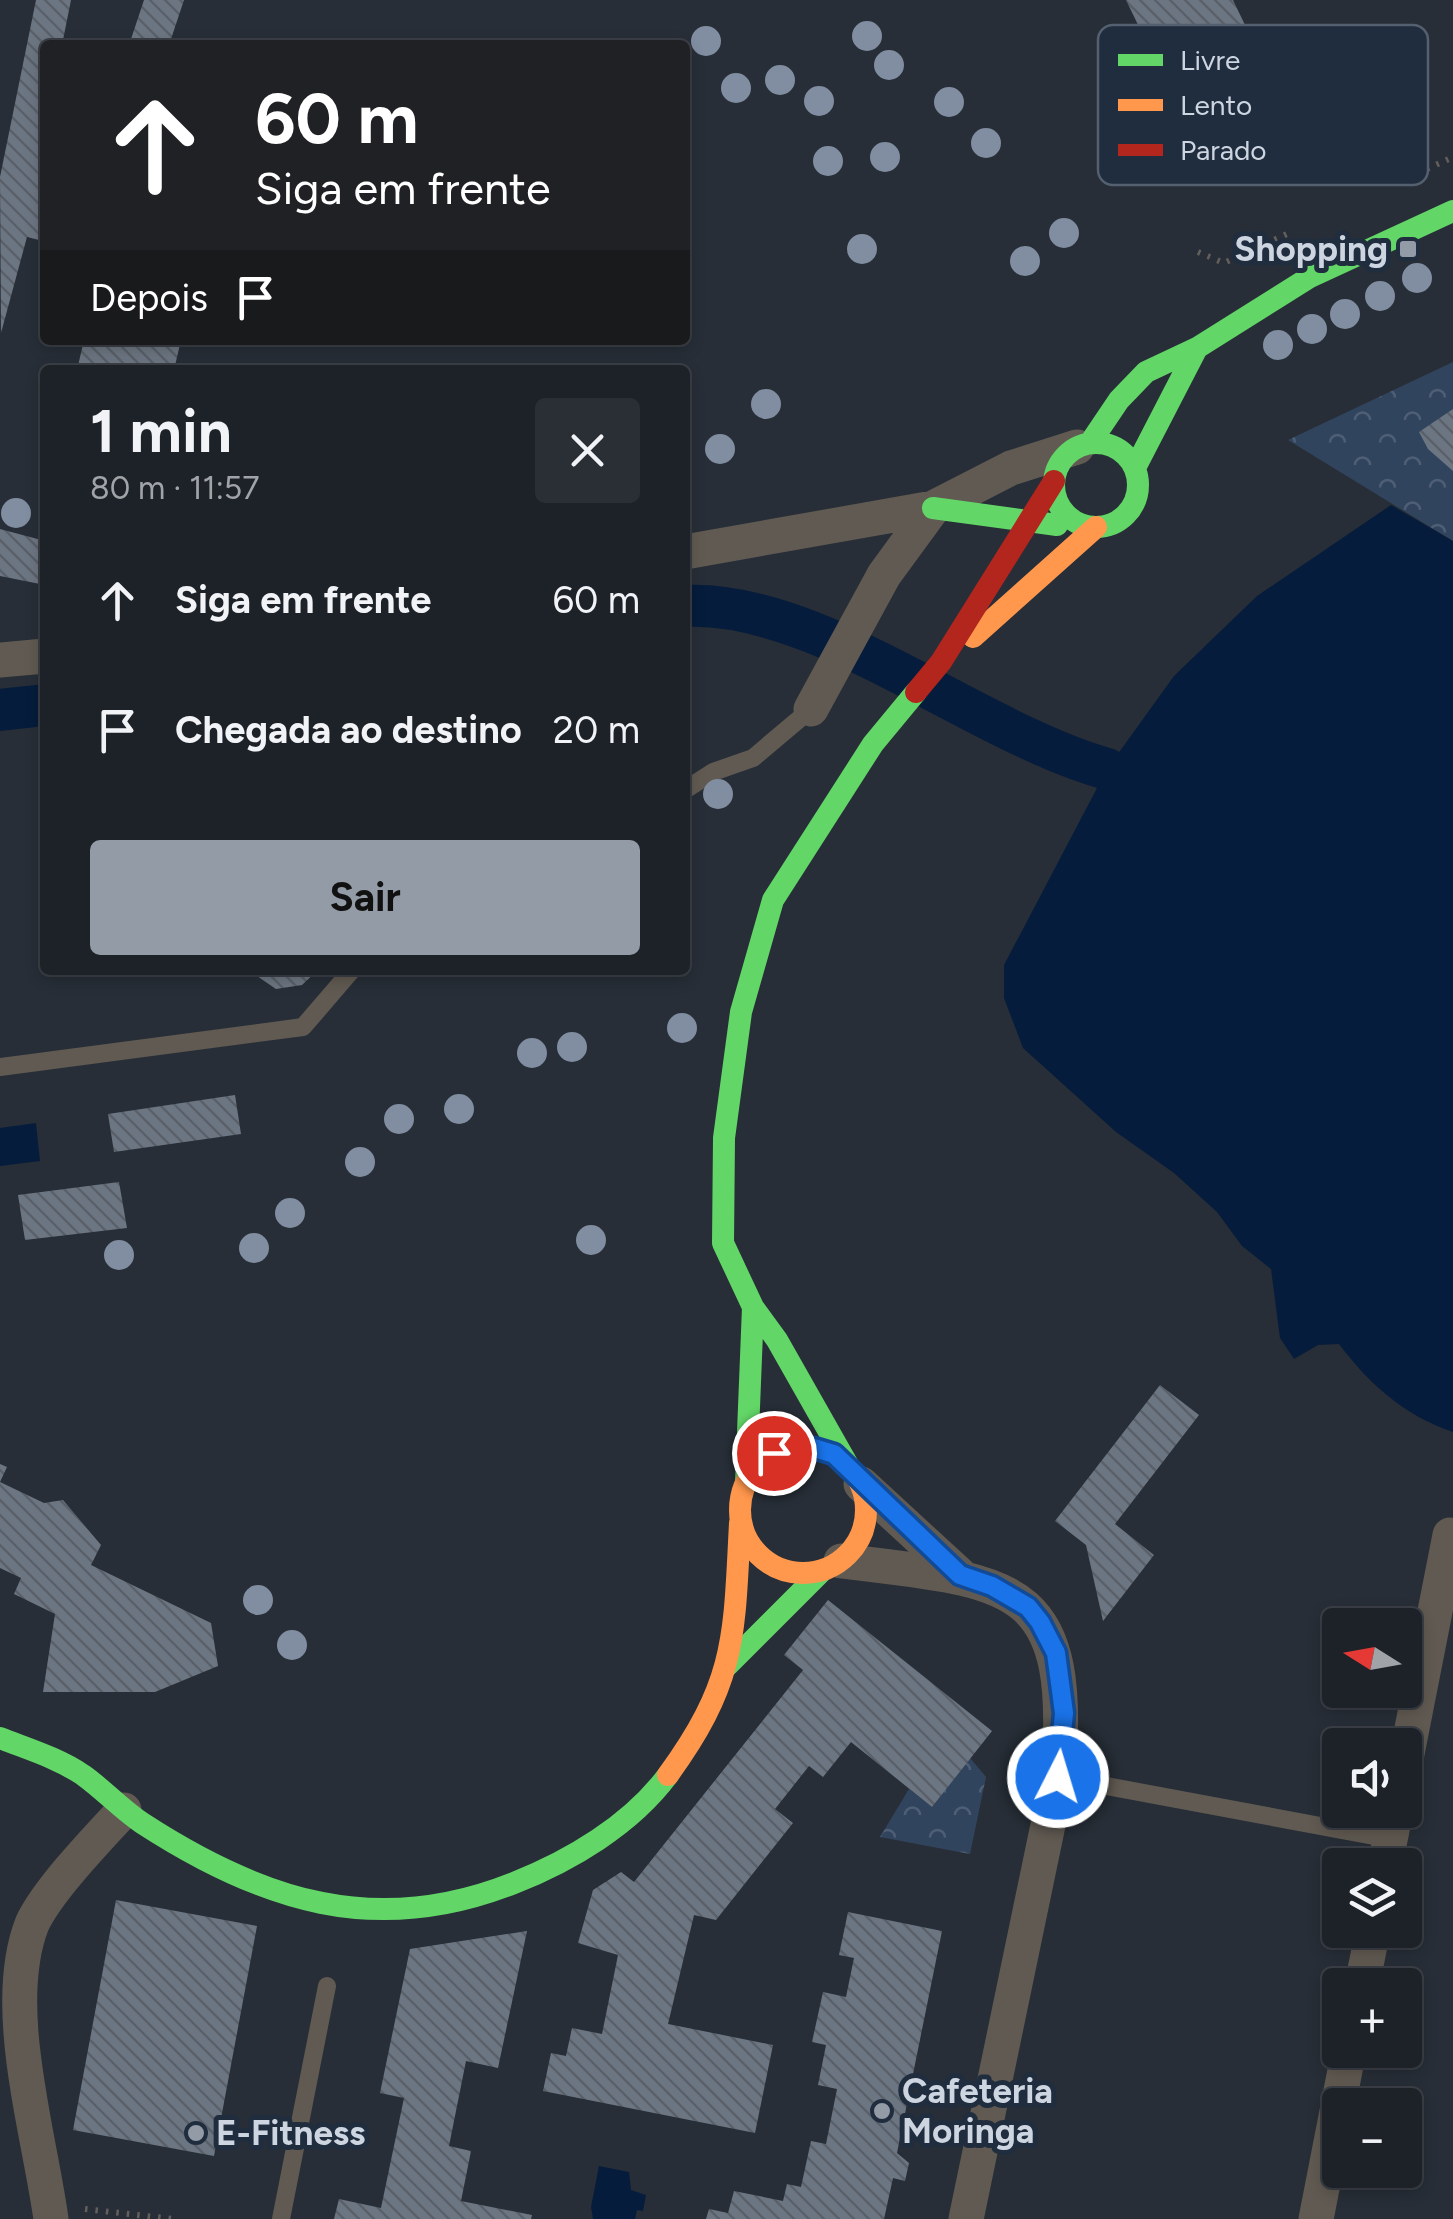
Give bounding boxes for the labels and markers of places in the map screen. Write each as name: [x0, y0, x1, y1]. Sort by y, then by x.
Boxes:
place label: Shopping: [1234, 228, 1388, 270]
marker: Shopping: [1397, 238, 1419, 260]
pin: [732, 1411, 817, 1496]
place label: Cafeteria Moringa: [902, 2070, 1053, 2152]
marker: Cafeteria Moringa: [871, 2100, 893, 2122]
place label: E-Fitness: [216, 2112, 365, 2154]
marker: E-Fitness: [185, 2122, 207, 2144]

